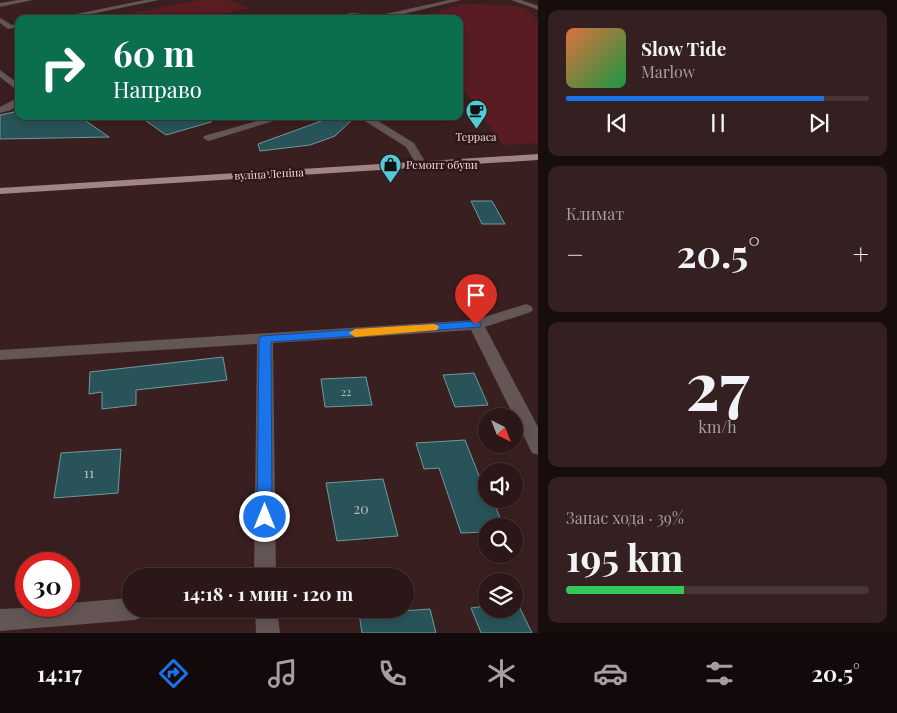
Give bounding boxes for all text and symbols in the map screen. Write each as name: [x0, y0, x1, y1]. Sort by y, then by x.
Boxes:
text: 60 m: [113, 29, 195, 76]
icon: right: [30, 35, 95, 100]
text: Slow Tide: [641, 35, 726, 61]
text: Marlow: [641, 61, 695, 82]
text: Направо: [113, 74, 202, 104]
cafe icon: Терраса: [464, 99, 488, 130]
icon: previous: [603, 109, 631, 137]
icon: pause: [704, 109, 732, 137]
icon: next: [805, 109, 833, 137]
place label: Терраса: [455, 129, 497, 144]
shop icon: Ремонт обуви: [378, 153, 402, 184]
place label: Ремонт обуви: [406, 157, 478, 172]
street label: вуліца Леніна: [234, 164, 305, 183]
text: Климат: [566, 203, 624, 224]
text: 20.5°: [677, 227, 760, 278]
text: −: [566, 235, 584, 272]
text: +: [853, 235, 869, 272]
pin: [455, 274, 497, 325]
icon: arrive: [462, 281, 490, 309]
text: 27: [686, 340, 749, 426]
house number: 22: [341, 384, 351, 399]
north arrow: [478, 408, 522, 452]
map controls: [478, 408, 523, 618]
text: km/h: [698, 416, 737, 437]
house number: 11: [84, 463, 94, 482]
button: sound: [478, 463, 523, 508]
position arrow: [238, 490, 290, 542]
house number: 20: [353, 499, 369, 518]
text: Запас хода · 39%: [566, 507, 684, 528]
button: search: [478, 518, 523, 563]
text: 195 km: [566, 531, 683, 582]
speed limit sign: 30: [15, 552, 80, 617]
button: layers: [478, 573, 523, 618]
text: 14:18 · 1 мин · 120 m: [183, 580, 353, 606]
icon: directions: [156, 656, 191, 691]
icon: music: [265, 656, 300, 691]
icon: phone: [375, 656, 410, 691]
icon: climate: [484, 656, 519, 691]
icon: car: [593, 656, 628, 691]
icon: filters: [702, 656, 737, 691]
text: 14:17: [37, 658, 82, 688]
text: 20.5°: [812, 658, 860, 688]

